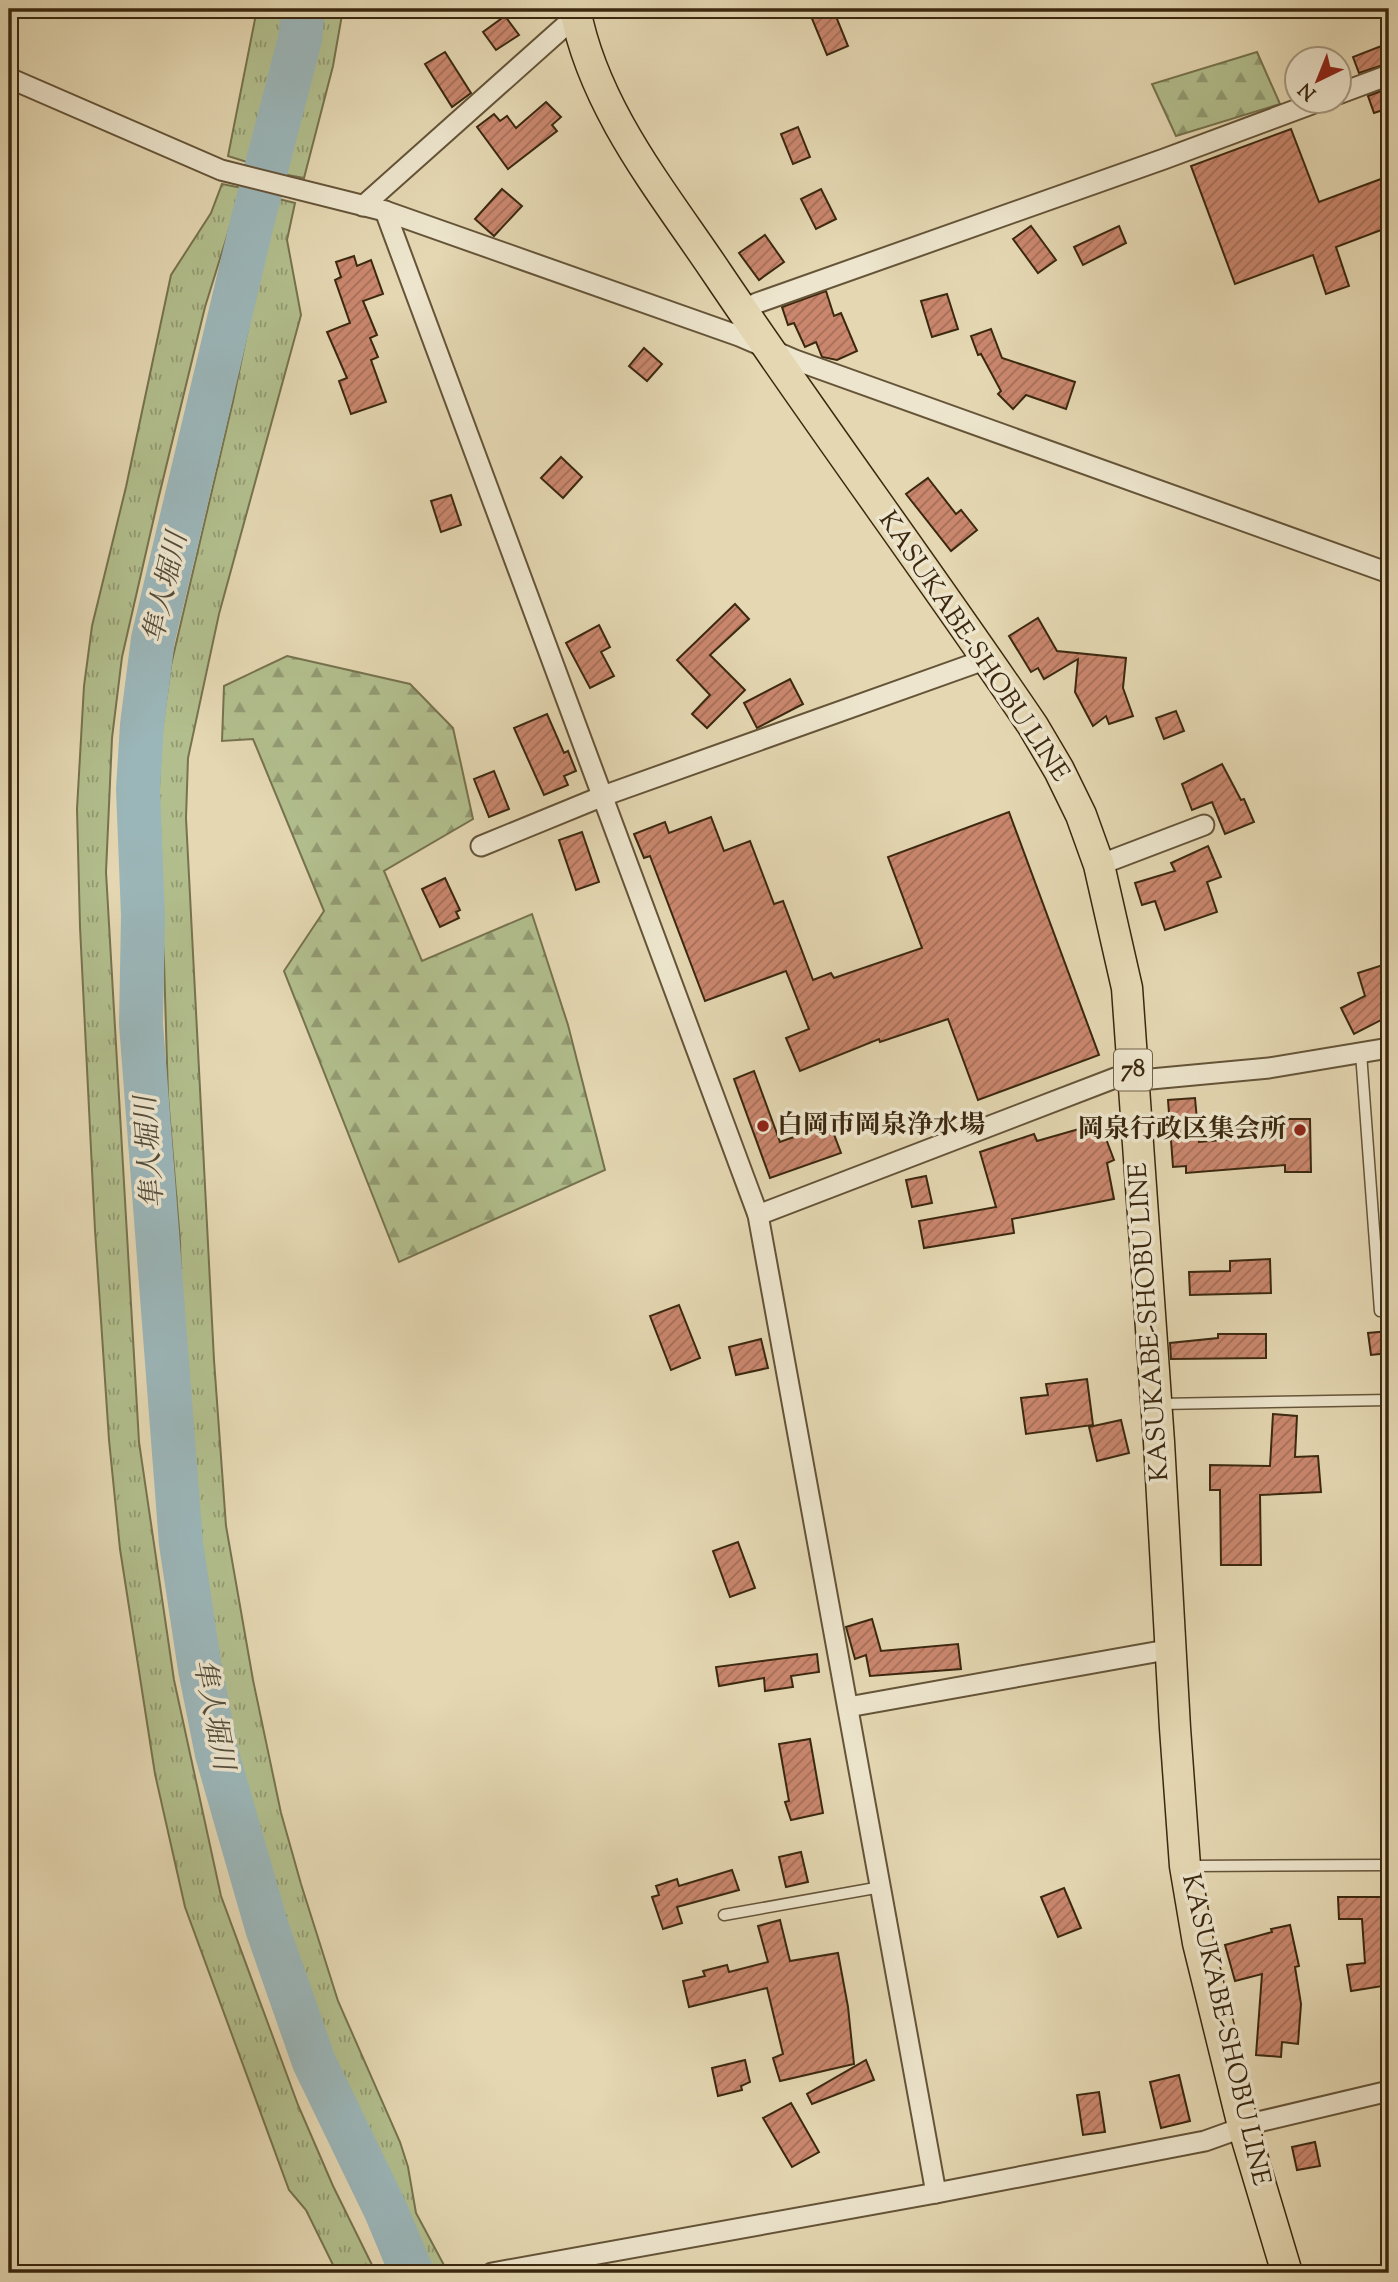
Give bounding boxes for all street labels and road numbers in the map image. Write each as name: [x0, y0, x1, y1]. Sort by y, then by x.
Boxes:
street label: KASUKABE-SHOBU LINE: [868, 504, 1078, 790]
road number: 78: [1114, 1050, 1152, 1090]
street label: KASUKABE-SHOBU LINE: [1120, 1161, 1180, 1482]
street label: KASUKABE-SHOBU LINE: [1171, 1870, 1279, 2190]

